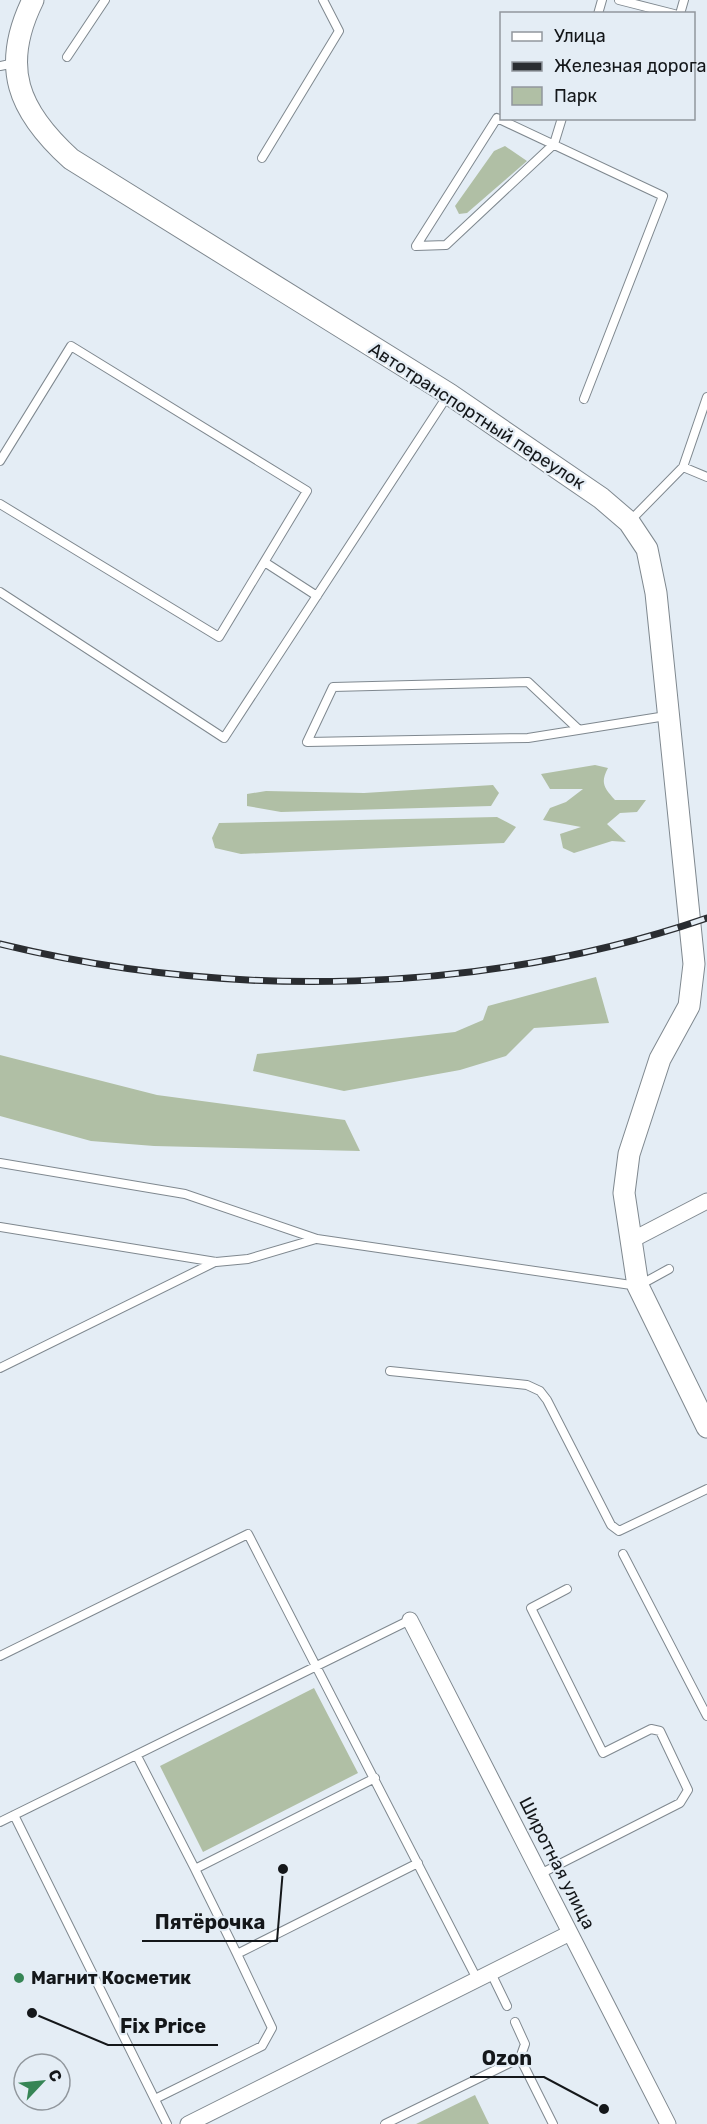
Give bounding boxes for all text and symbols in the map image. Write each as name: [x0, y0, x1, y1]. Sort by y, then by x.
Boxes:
legend: [500, 12, 695, 120]
text: Улица: [554, 25, 606, 47]
text: Железная дорога: [554, 55, 707, 77]
text: Парк: [554, 85, 598, 107]
street label: Автотранспортный переулок: [365, 338, 590, 494]
street label: Широтная улица: [514, 1793, 600, 1933]
callout: Пятёрочка: [142, 1903, 277, 1941]
text: Пятёрочка: [155, 1910, 265, 1934]
place label: Магнит Косметик: [31, 1967, 191, 1989]
marker: Магнит Косметик: [12, 1971, 26, 1985]
callout: Fix Price: [108, 2007, 218, 2045]
text: Fix Price: [120, 2014, 206, 2038]
callout: Ozon: [470, 2039, 544, 2077]
text: Ozon: [482, 2046, 532, 2070]
north arrow: [12, 2052, 72, 2112]
text: С: [44, 2066, 66, 2085]

